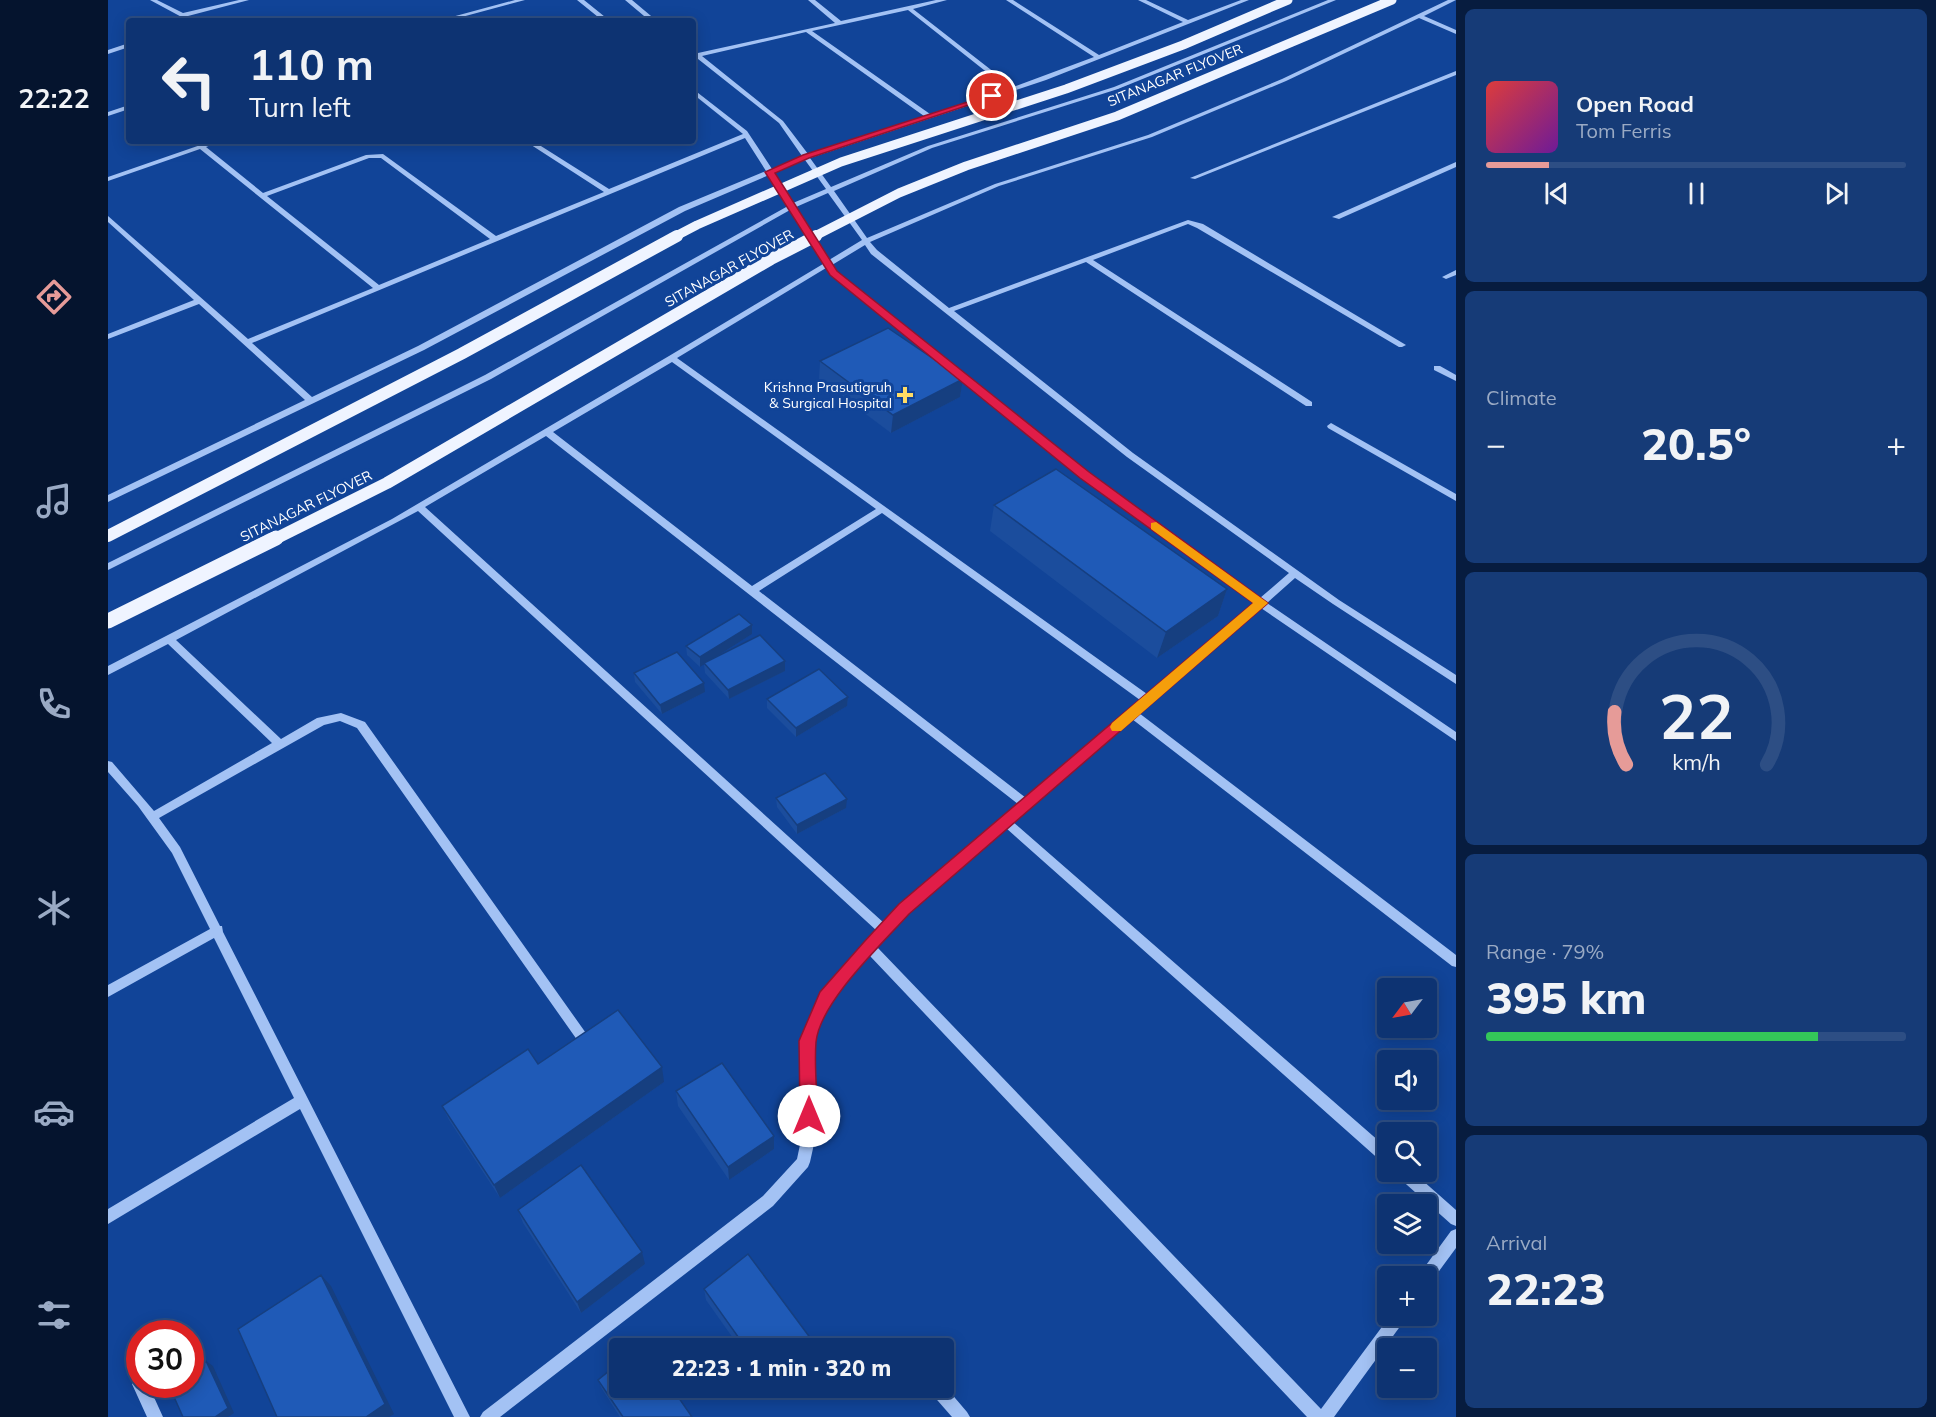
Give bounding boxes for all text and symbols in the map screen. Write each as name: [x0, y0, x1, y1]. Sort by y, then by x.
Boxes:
text: 110 m: [249, 38, 374, 91]
street label: SITANAGAR FLYOVER: [1105, 39, 1246, 110]
icon: left: [150, 42, 228, 120]
pin: [966, 70, 1017, 121]
icon: arrive: [975, 79, 1008, 112]
text: 22:22: [18, 81, 90, 115]
text: Turn left: [249, 90, 351, 124]
text: Open Road: [1576, 90, 1694, 118]
text: Tom Ferris: [1576, 118, 1672, 143]
icon: previous: [1540, 177, 1573, 210]
icon: pause: [1680, 177, 1713, 210]
icon: next: [1820, 177, 1853, 210]
street label: SITANAGAR FLYOVER: [661, 225, 797, 311]
icon: directions: [33, 276, 75, 318]
place label: Krishna Prasutigruh & Surgical Hospital: [764, 378, 892, 412]
text: Climate: [1486, 385, 1557, 410]
marker: Krishna Prasutigruh & Surgical Hospital: [896, 386, 914, 404]
text: 20.5°: [1641, 415, 1751, 471]
text: −: [1486, 423, 1506, 464]
text: +: [1886, 423, 1906, 464]
street label: SITANAGAR FLYOVER: [237, 466, 375, 546]
icon: music: [33, 480, 75, 522]
text: 22: [1659, 677, 1733, 756]
icon: phone: [33, 683, 75, 725]
text: km/h: [1672, 749, 1720, 776]
icon: climate: [33, 887, 75, 929]
text: Range · 79%: [1486, 939, 1604, 964]
text: 395 km: [1486, 969, 1647, 1025]
north arrow: [1377, 978, 1437, 1038]
map controls: [1377, 978, 1437, 1398]
button: sound: [1377, 1050, 1437, 1110]
position arrow: [777, 1084, 841, 1148]
icon: car: [33, 1091, 75, 1133]
button: search: [1377, 1122, 1437, 1182]
button: layers: [1377, 1194, 1437, 1254]
text: Arrival: [1486, 1230, 1547, 1255]
text: 22:23: [1486, 1260, 1606, 1316]
button: +: [1377, 1266, 1437, 1326]
icon: filters: [33, 1294, 75, 1336]
speed limit sign: 30: [126, 1320, 204, 1398]
button: −: [1377, 1338, 1437, 1398]
text: 22:23 · 1 min · 320 m: [672, 1354, 891, 1382]

